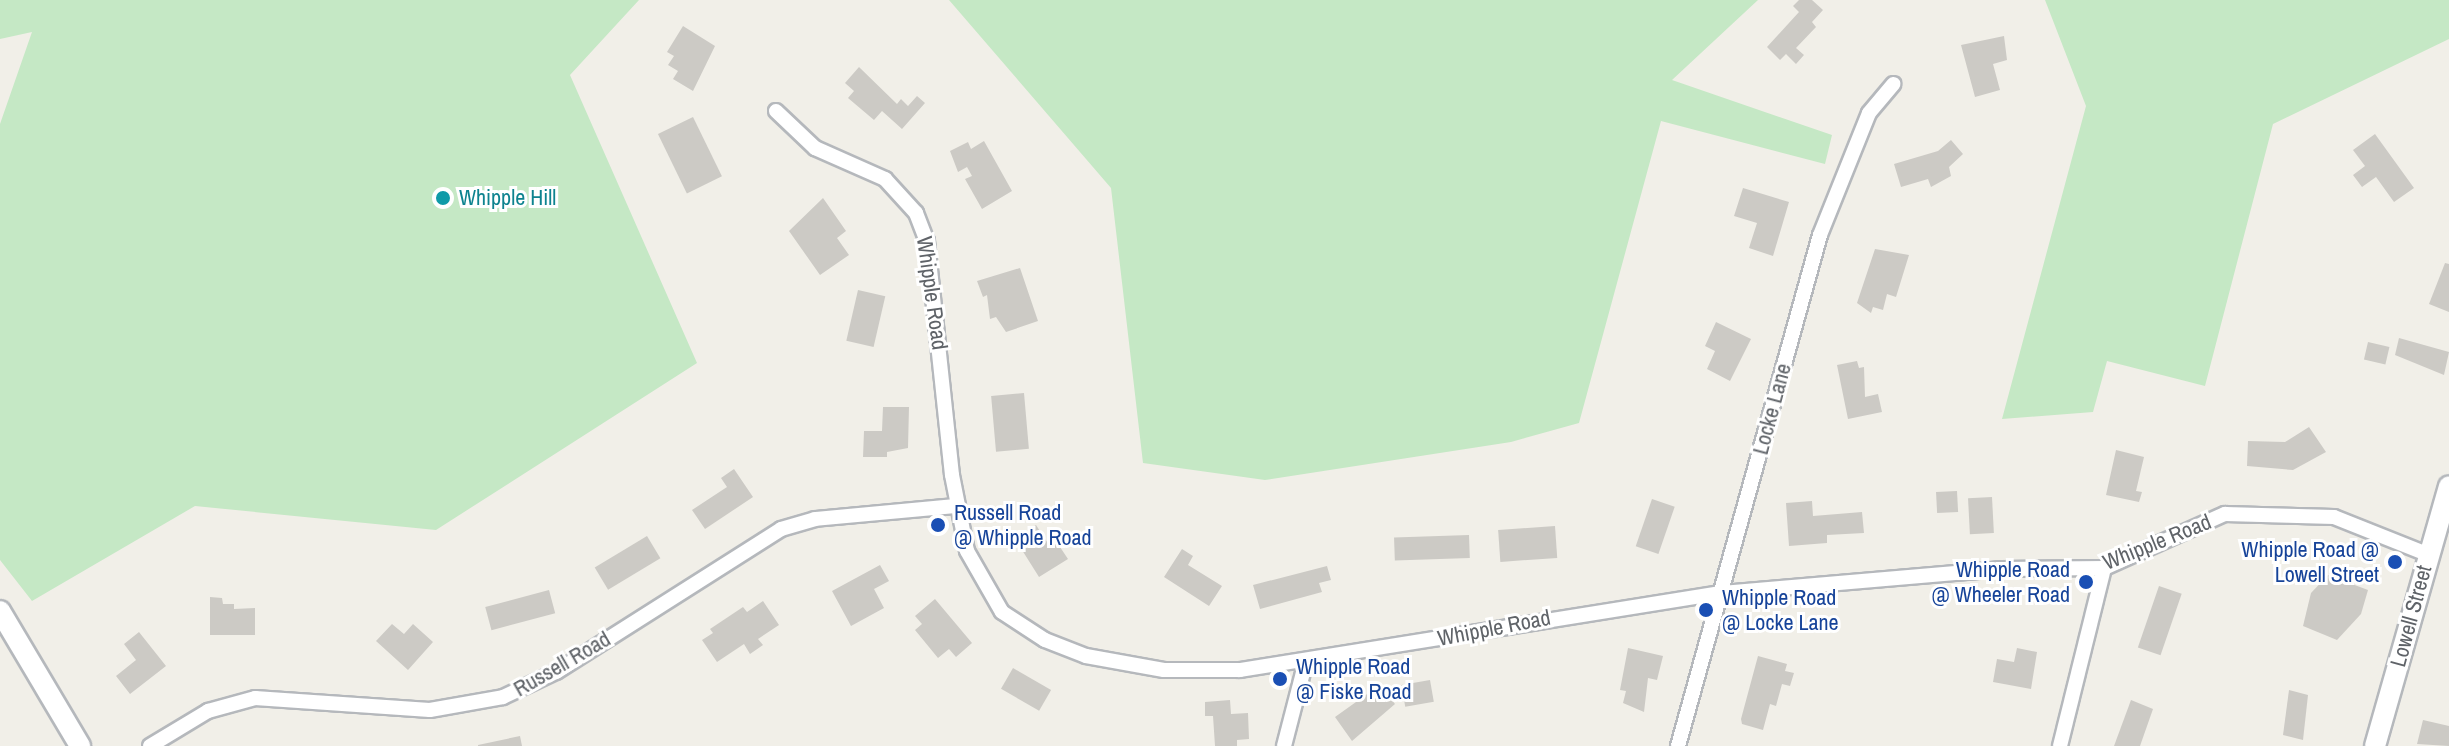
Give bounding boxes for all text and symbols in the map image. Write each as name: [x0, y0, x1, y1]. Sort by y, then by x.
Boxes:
place label: Whipple Hill: [459, 185, 556, 211]
marker: Whipple Hill: [434, 189, 452, 207]
street label: Whipple Road: [911, 235, 953, 351]
street label: Locke Lane: [1747, 361, 1797, 457]
place label: Russell Road @ Whipple Road: [954, 499, 1092, 550]
street label: Whipple Road: [2099, 508, 2215, 576]
marker: Russell Road @ Whipple Road: [929, 516, 947, 534]
place label: Whipple Road @ Lowell Street: [2241, 536, 2379, 588]
marker: Whipple Road @ Lowell Street: [2386, 553, 2404, 571]
place label: Whipple Road @ Wheeler Road: [1931, 556, 2070, 608]
street label: Lowell Street: [2385, 562, 2437, 670]
marker: Whipple Road @ Wheeler Road: [2077, 573, 2095, 591]
place label: Whipple Road @ Locke Lane: [1722, 584, 1839, 636]
marker: Whipple Road @ Locke Lane: [1697, 601, 1715, 619]
street label: Whipple Road: [1435, 604, 1553, 652]
street label: Russell Road: [509, 626, 615, 702]
place label: Whipple Road @ Fiske Road: [1296, 653, 1412, 704]
marker: Whipple Road @ Fiske Road: [1271, 670, 1289, 688]

